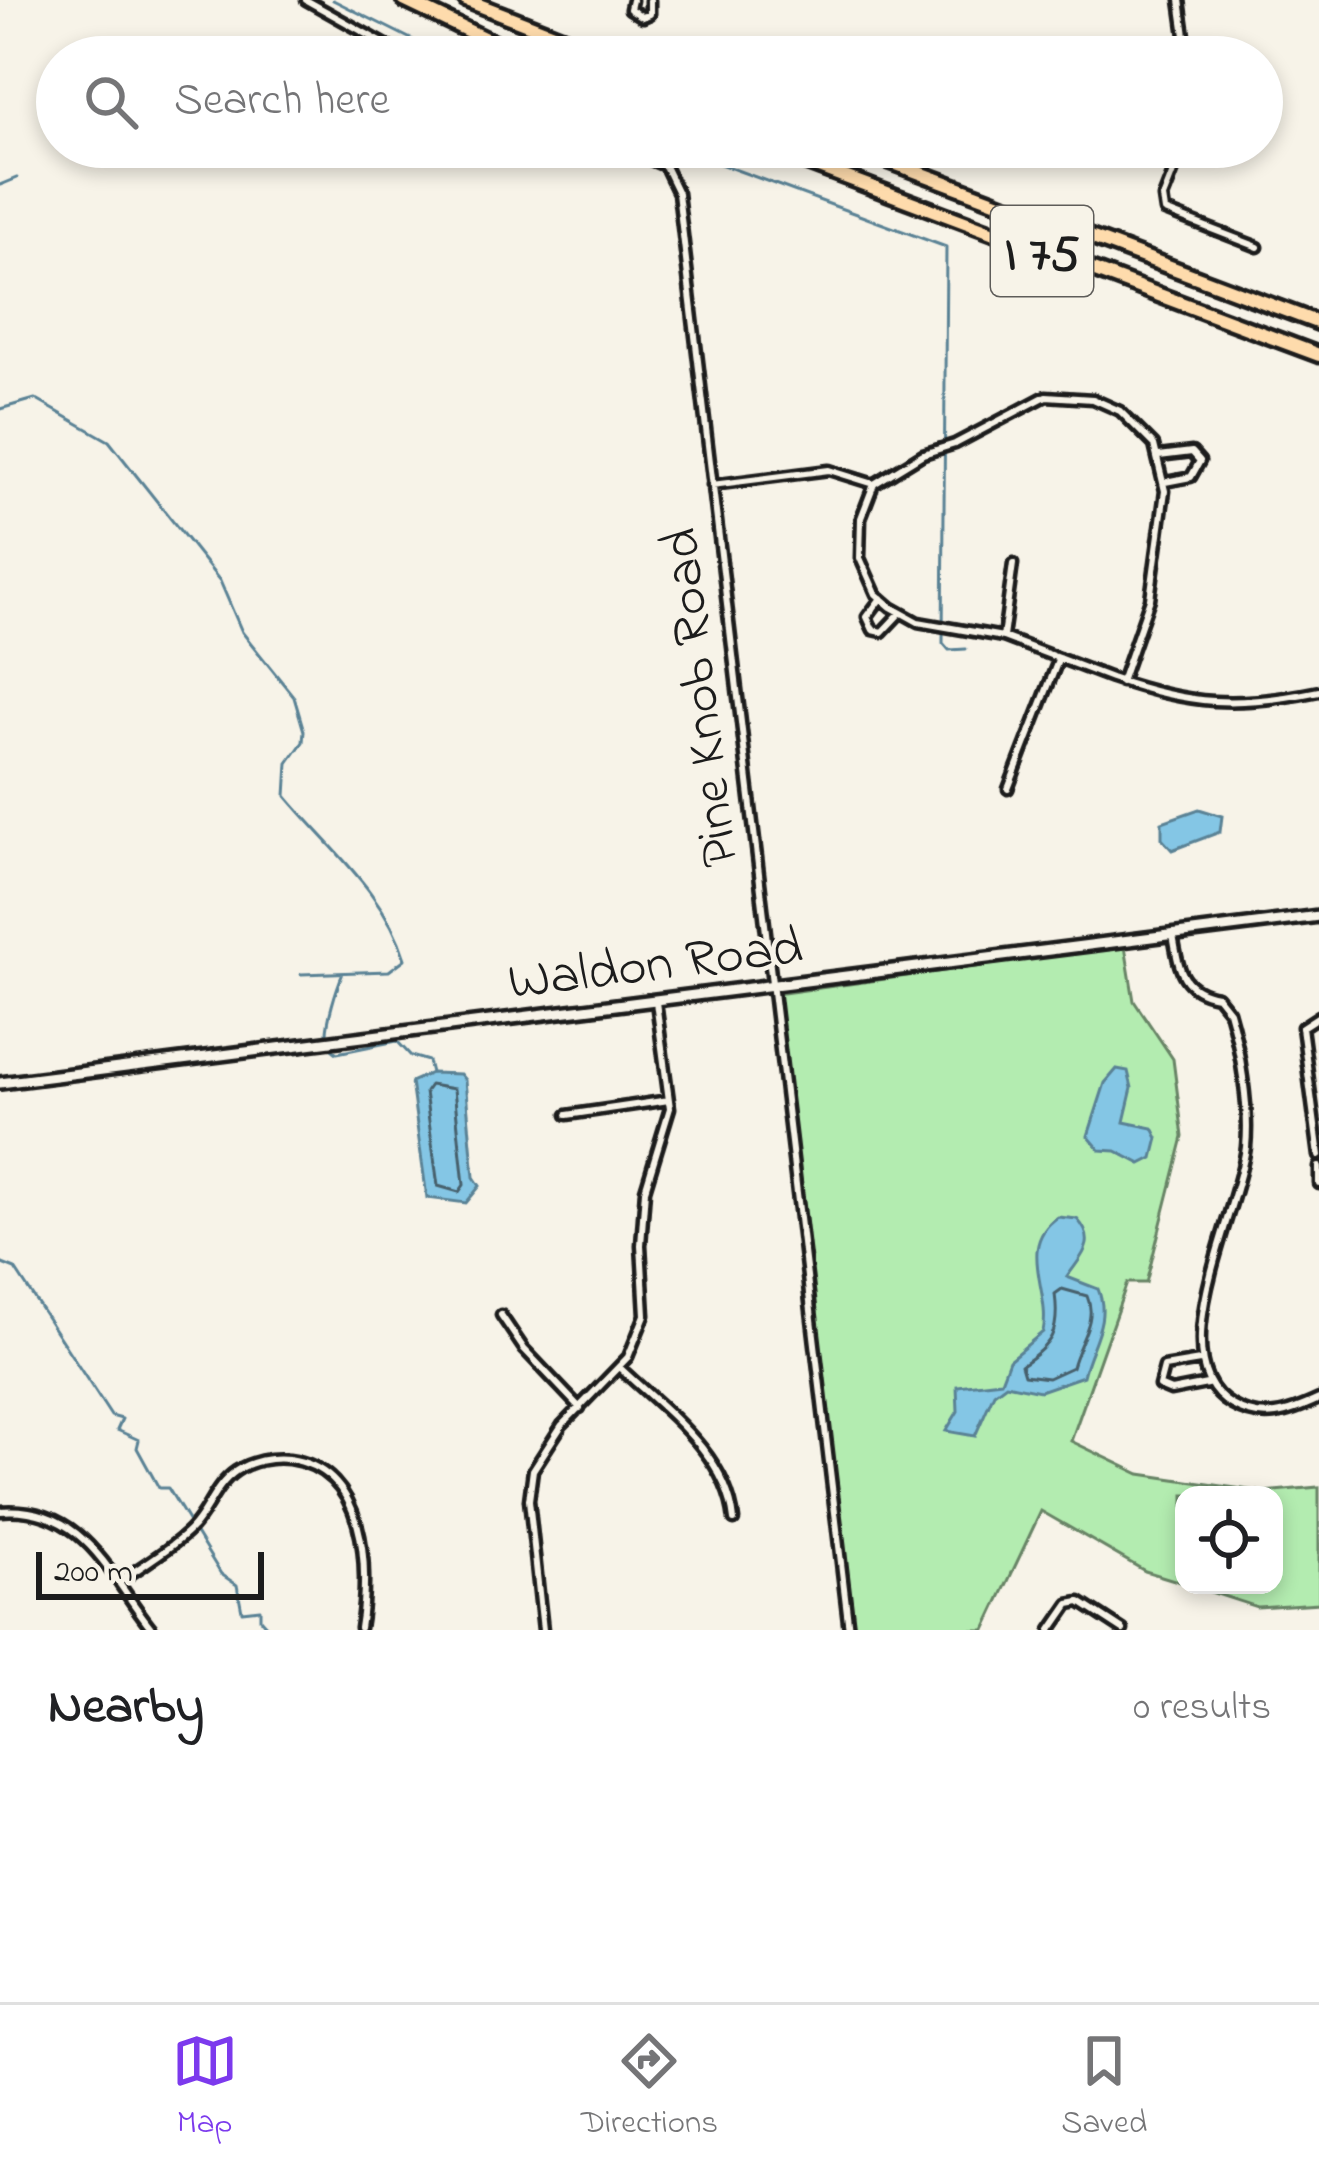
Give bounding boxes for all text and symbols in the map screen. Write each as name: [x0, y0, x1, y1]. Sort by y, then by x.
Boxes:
search box: [36, 36, 1283, 168]
icon: search: [78, 69, 144, 135]
text: Search here: [174, 69, 390, 135]
road number: I 75: [991, 206, 1093, 296]
street label: Pine Knob Road: [643, 523, 762, 871]
street label: Waldon Road: [504, 910, 807, 1024]
map controls: [1175, 1486, 1283, 1594]
button: locate: [1175, 1486, 1283, 1594]
scale bar: [36, 1546, 264, 1599]
text: 200 m: [54, 1549, 133, 1597]
text: Nearby: [48, 1671, 204, 1746]
text: 0 results: [1133, 1680, 1271, 1737]
tab: Map: [172, 2028, 238, 2148]
tab: Directions: [581, 2028, 718, 2148]
tab: Saved: [1061, 2028, 1147, 2148]

